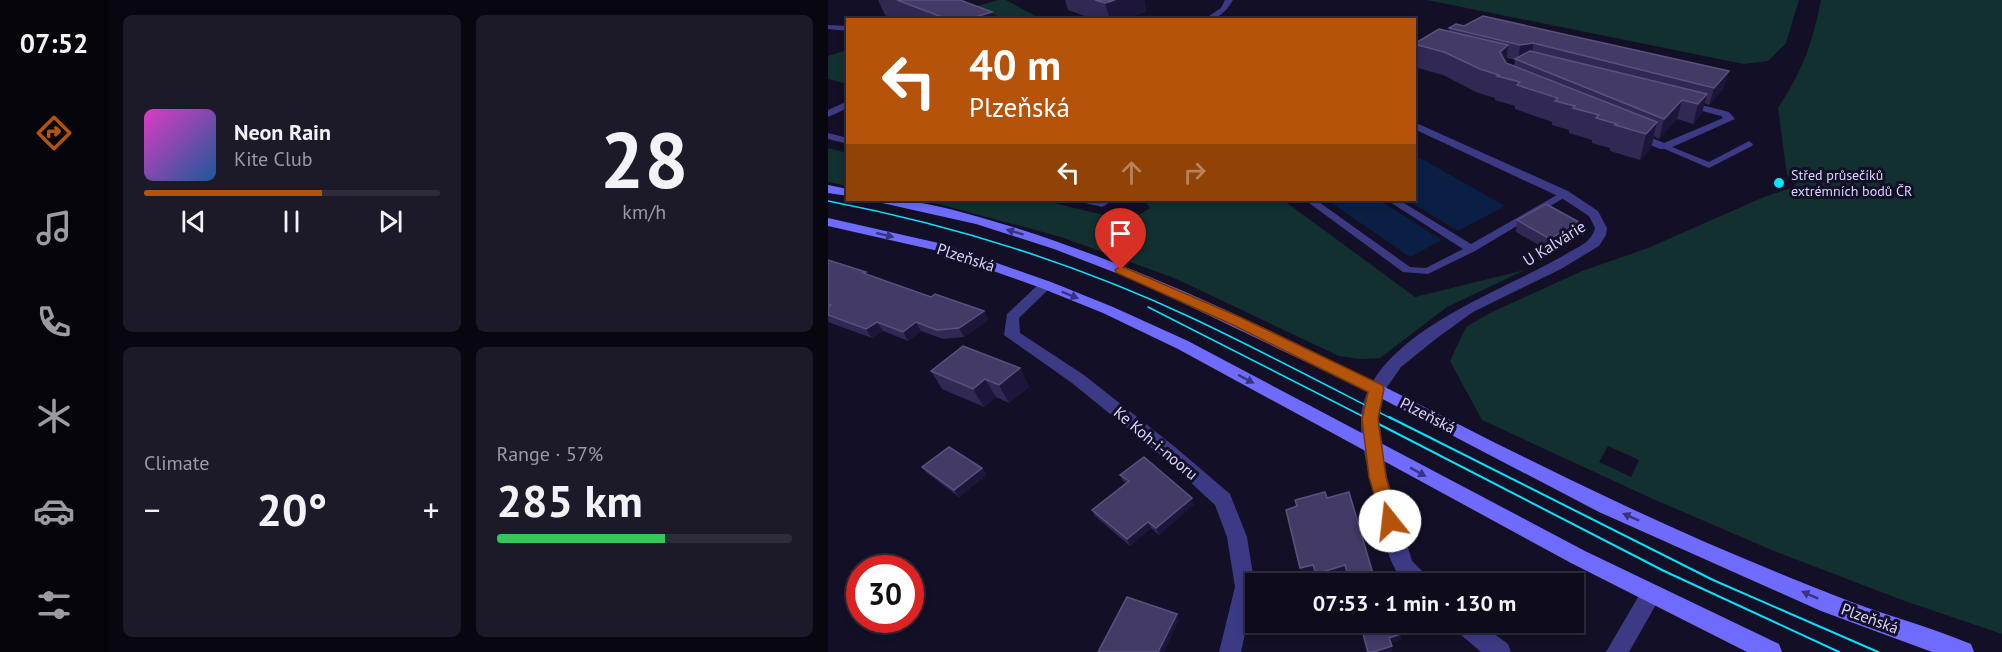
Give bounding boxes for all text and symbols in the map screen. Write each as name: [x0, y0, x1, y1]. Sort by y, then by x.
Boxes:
text: 07:52: [20, 26, 88, 60]
text: 40 m: [969, 37, 1061, 92]
icon: left: [870, 42, 948, 120]
text: Plzeňská: [969, 90, 1070, 124]
text: 28: [600, 109, 688, 210]
icon: directions: [33, 112, 75, 154]
text: Neon Rain: [234, 118, 331, 146]
text: Kite Club: [234, 146, 312, 172]
icon: left: [1052, 156, 1085, 189]
icon: ahead: [1115, 156, 1148, 189]
icon: right: [1178, 156, 1211, 189]
place label: Střed průsečíků extrémních bodů ČR: [1791, 166, 1912, 200]
marker: Střed průsečíků extrémních bodů ČR: [1772, 176, 1786, 190]
text: km/h: [622, 199, 666, 225]
icon: previous: [177, 205, 210, 238]
icon: pause: [275, 205, 308, 238]
icon: next: [374, 205, 407, 238]
icon: music: [33, 207, 75, 249]
pin: [1095, 208, 1146, 270]
street label: U Kalvárie: [1519, 216, 1589, 270]
icon: arrive: [1104, 217, 1137, 250]
one-way arrow: [1006, 227, 1024, 236]
one-way arrow: [876, 231, 895, 240]
street label: Plzeňská: [935, 238, 997, 276]
one-way arrow: [1062, 290, 1080, 300]
icon: phone: [33, 301, 75, 343]
one-way arrow: [1238, 374, 1255, 384]
street label: Plzeňská: [1397, 393, 1459, 437]
icon: climate: [33, 395, 75, 437]
street label: Ke Koh-i-nooru: [1110, 402, 1202, 484]
text: Range · 57%: [497, 441, 603, 467]
text: Climate: [144, 450, 210, 476]
one-way arrow: [1409, 467, 1426, 477]
text: 285 km: [497, 471, 643, 529]
text: 20°: [256, 480, 327, 538]
text: −: [144, 488, 161, 531]
text: +: [423, 488, 439, 531]
position arrow: [1358, 489, 1422, 553]
icon: car: [33, 490, 75, 532]
one-way arrow: [1622, 512, 1640, 522]
speed limit sign: 30: [846, 555, 924, 633]
icon: filters: [33, 584, 75, 626]
text: 07:53 · 1 min · 130 m: [1313, 589, 1516, 617]
one-way arrow: [1800, 590, 1818, 600]
street label: Plzeňská: [1839, 598, 1901, 638]

